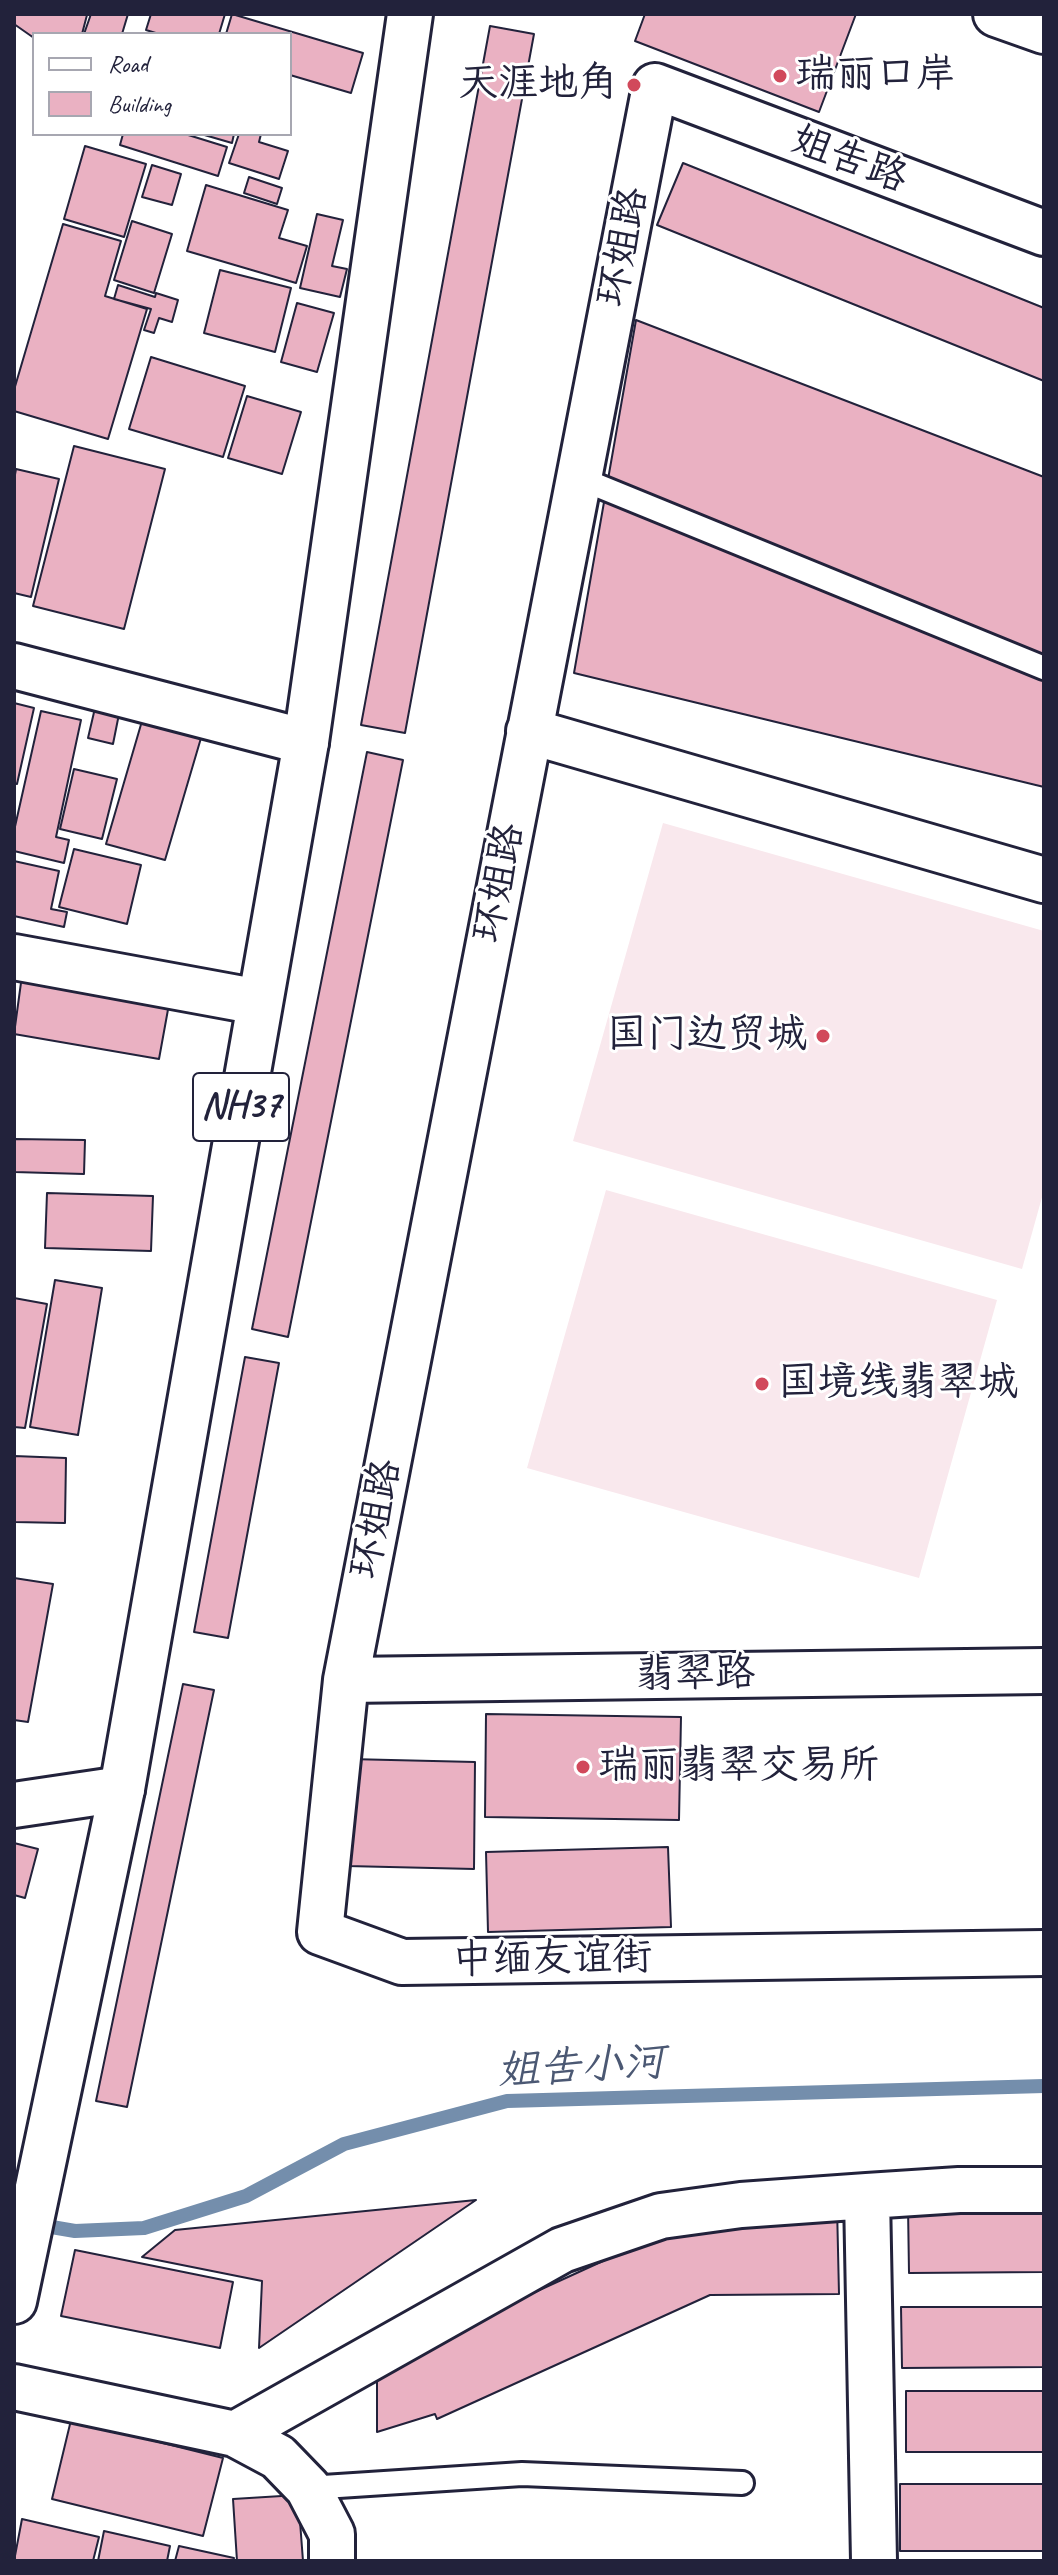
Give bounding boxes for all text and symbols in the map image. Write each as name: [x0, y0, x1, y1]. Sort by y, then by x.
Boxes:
legend: [32, 32, 292, 136]
text: Road: [108, 49, 148, 79]
place label: 瑞丽口岸: [796, 52, 956, 100]
place label: 天涯地角: [458, 61, 618, 109]
marker: 瑞丽口岸: [771, 67, 789, 85]
marker: 天涯地角: [625, 76, 643, 94]
text: Building: [108, 89, 171, 119]
street label: 姐告路: [784, 116, 914, 204]
street label: 环姐路: [589, 184, 659, 310]
street label: 环姐路: [465, 820, 535, 946]
place label: 国门边贸城: [607, 1012, 807, 1060]
marker: 国门边贸城: [814, 1027, 832, 1045]
road number: NH37: [193, 1073, 289, 1141]
place label: 国境线翡翠城: [778, 1360, 1018, 1408]
marker: 国境线翡翠城: [753, 1375, 771, 1393]
street label: 环姐路: [342, 1456, 412, 1582]
street label: 翡翠路: [635, 1650, 755, 1700]
place label: 瑞丽翡翠交易所: [599, 1743, 879, 1791]
marker: 瑞丽翡翠交易所: [574, 1758, 592, 1776]
street label: 中缅友谊街: [452, 1934, 652, 1986]
water label: 姐告小河: [496, 2038, 666, 2098]

